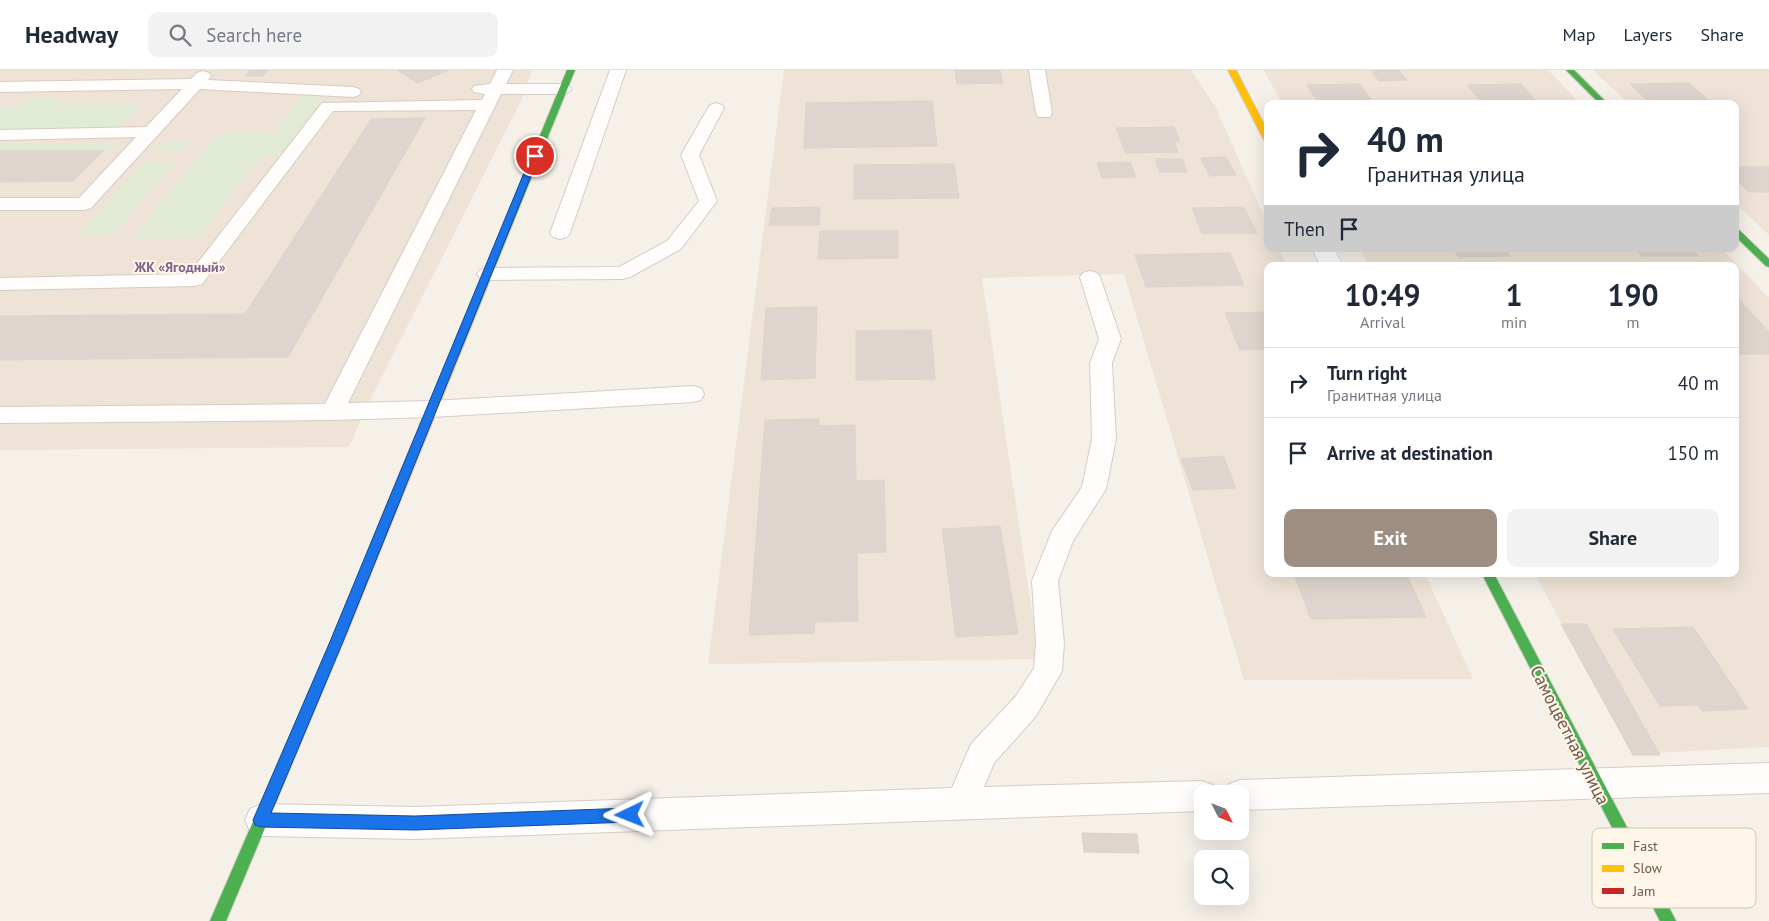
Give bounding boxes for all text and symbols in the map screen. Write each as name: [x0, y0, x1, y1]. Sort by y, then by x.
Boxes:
search box: [148, 12, 498, 57]
text: Headway: [25, 19, 118, 50]
icon: search: [166, 21, 194, 49]
text: Search here: [206, 23, 302, 47]
text: Map: [1563, 23, 1595, 46]
text: Layers: [1623, 23, 1672, 46]
text: Share: [1700, 23, 1744, 46]
text: 40 m: [1367, 116, 1444, 162]
icon: right: [1284, 120, 1349, 185]
pin: [514, 135, 556, 177]
icon: arrive: [521, 142, 549, 170]
text: Гранитная улица: [1367, 160, 1525, 188]
icon: arrive: [1335, 215, 1363, 243]
text: Then: [1284, 217, 1325, 241]
district label: ЖК «Ягодный»: [133, 258, 226, 276]
text: 10:49: [1344, 275, 1421, 314]
text: 1: [1506, 275, 1523, 314]
text: 190: [1607, 275, 1659, 314]
text: Arrival: [1360, 312, 1405, 332]
text: min: [1501, 312, 1527, 332]
text: m: [1627, 312, 1640, 332]
text: Turn right: [1327, 361, 1407, 385]
icon: right: [1284, 369, 1312, 397]
text: 40 m: [1678, 371, 1719, 395]
text: Гранитная улица: [1327, 385, 1442, 405]
icon: arrive: [1284, 439, 1312, 467]
text: Arrive at destination: [1327, 441, 1493, 465]
text: 150 m: [1667, 441, 1719, 465]
button: Exit: [1284, 509, 1497, 567]
button: Share: [1507, 509, 1719, 567]
street label: Самоцветная улица: [1525, 661, 1615, 809]
north arrow: [1194, 785, 1249, 840]
map controls: [1194, 785, 1249, 905]
position arrow: [603, 788, 655, 840]
legend: [1592, 828, 1756, 908]
text: Fast: [1633, 837, 1658, 855]
button: search: [1194, 850, 1249, 905]
text: Slow: [1633, 859, 1663, 877]
text: Jam: [1632, 882, 1655, 900]

